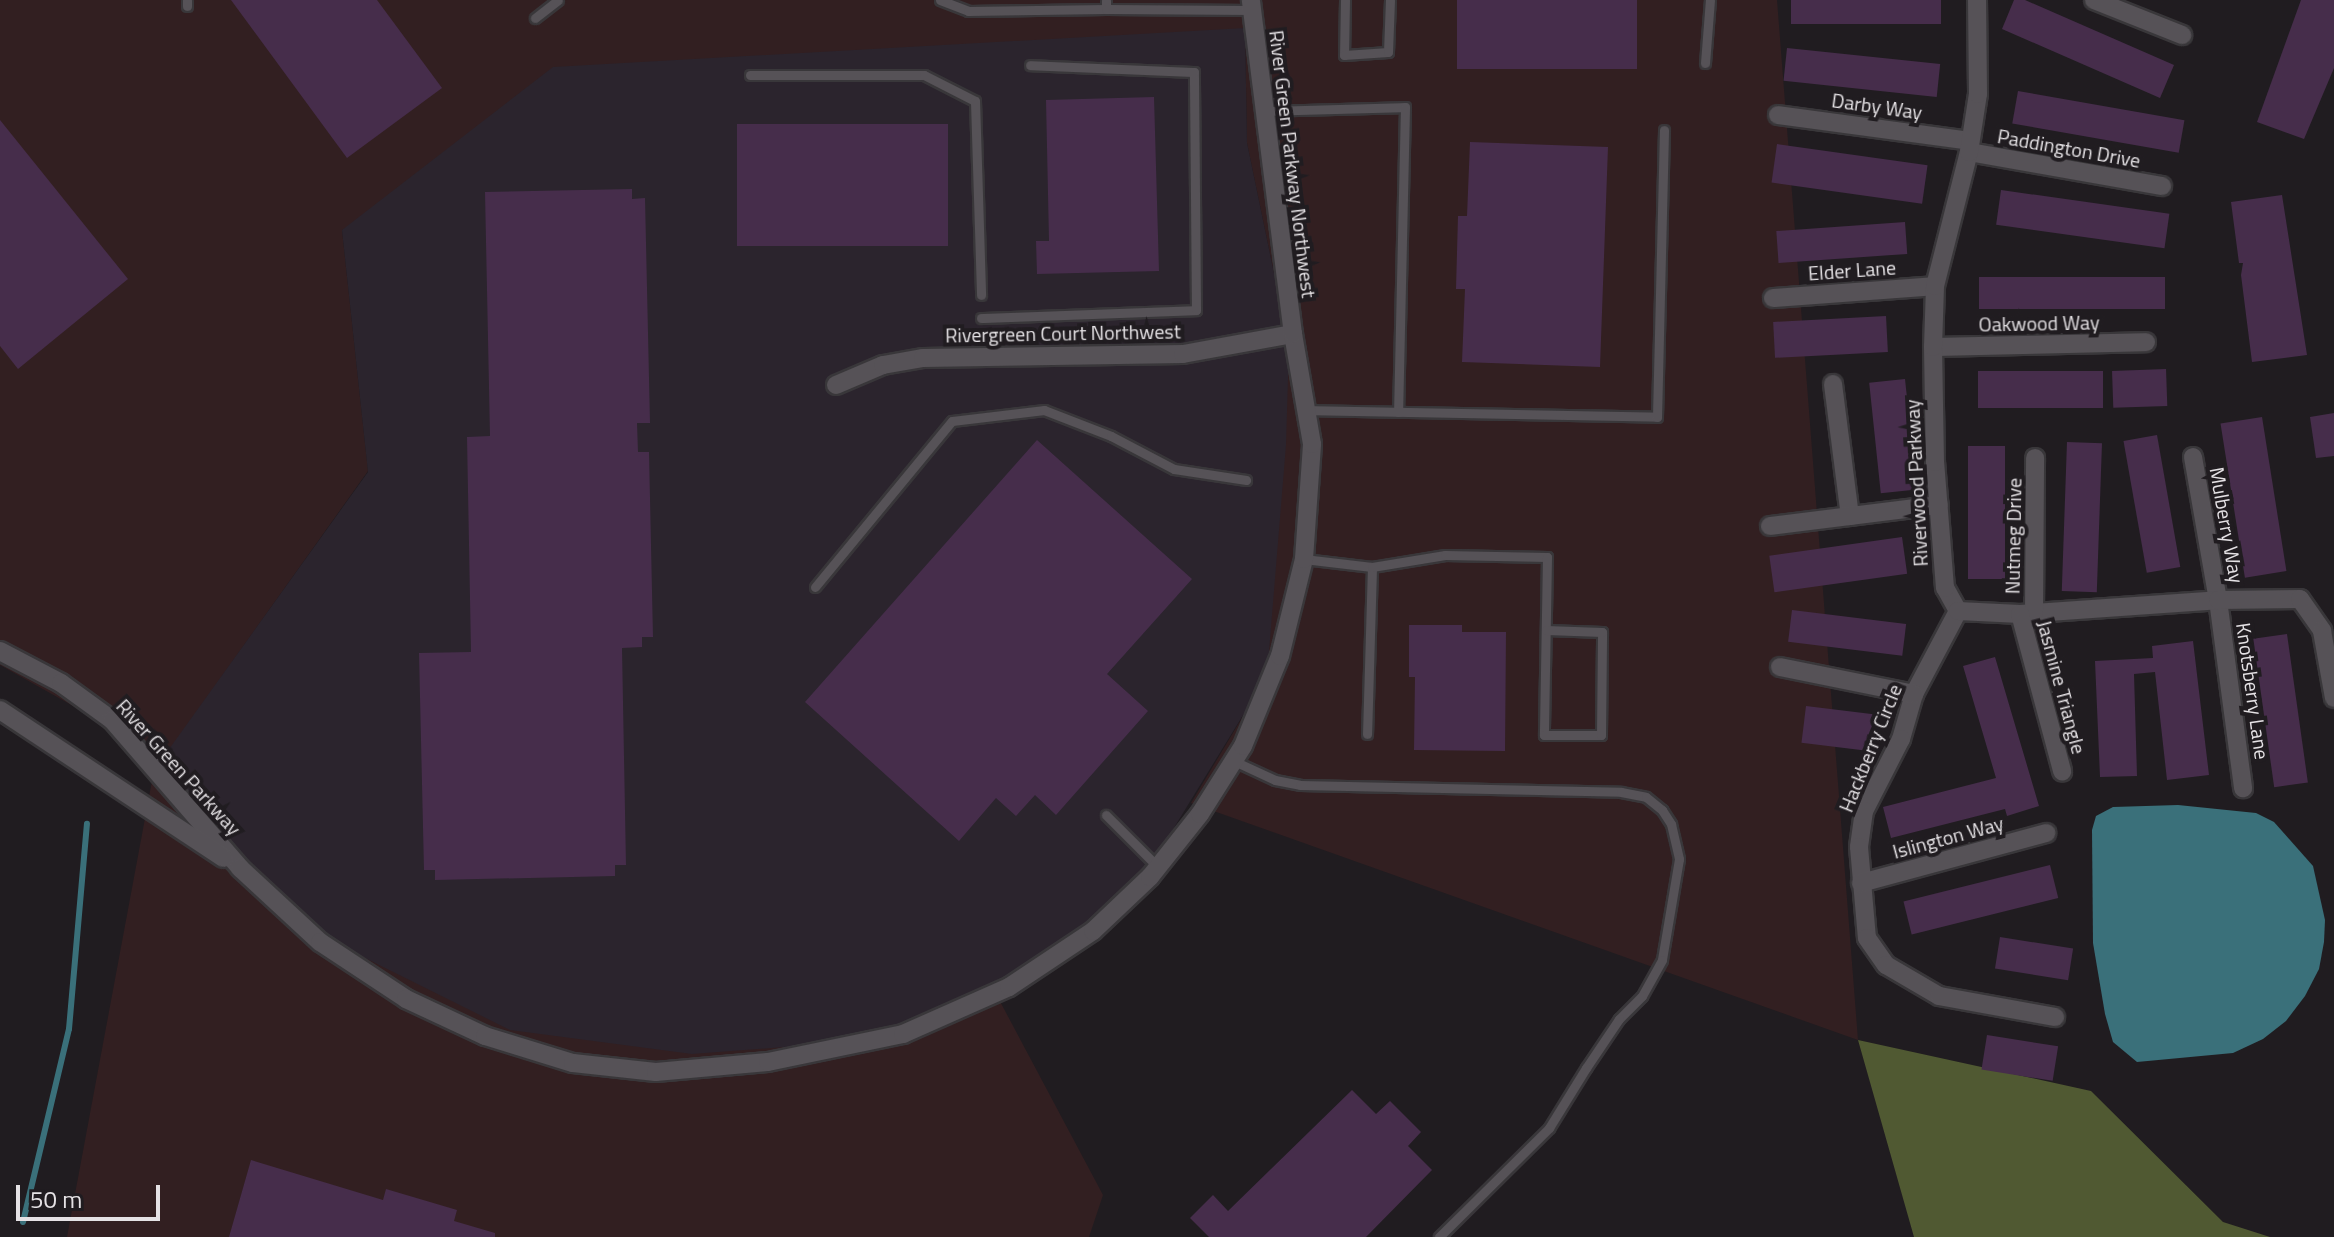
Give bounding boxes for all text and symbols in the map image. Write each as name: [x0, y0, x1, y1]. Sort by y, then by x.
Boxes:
street label: River Green Parkway Northwest: [1265, 29, 1321, 299]
street label: Darby Way: [1830, 88, 1924, 124]
street label: Paddington Drive: [1996, 124, 2142, 172]
street label: Elder Lane: [1807, 255, 1897, 285]
street label: Oakwood Way: [1978, 310, 2100, 336]
street label: Rivergreen Court Northwest: [945, 319, 1181, 347]
street label: Riverwood Parkway: [1900, 399, 1932, 567]
street label: Mulberry Way: [2205, 465, 2249, 585]
street label: Nutmeg Drive: [2000, 478, 2026, 594]
street label: Jasmine Triangle: [2033, 618, 2091, 756]
street label: Knotsberry Lane: [2232, 621, 2274, 761]
street label: Hackberry Circle: [1833, 681, 1907, 815]
street label: River Green Parkway: [112, 694, 246, 840]
street label: Islington Way: [1890, 811, 2006, 863]
scale bar: [20, 1169, 164, 1219]
text: 50 m: [30, 1181, 82, 1217]

